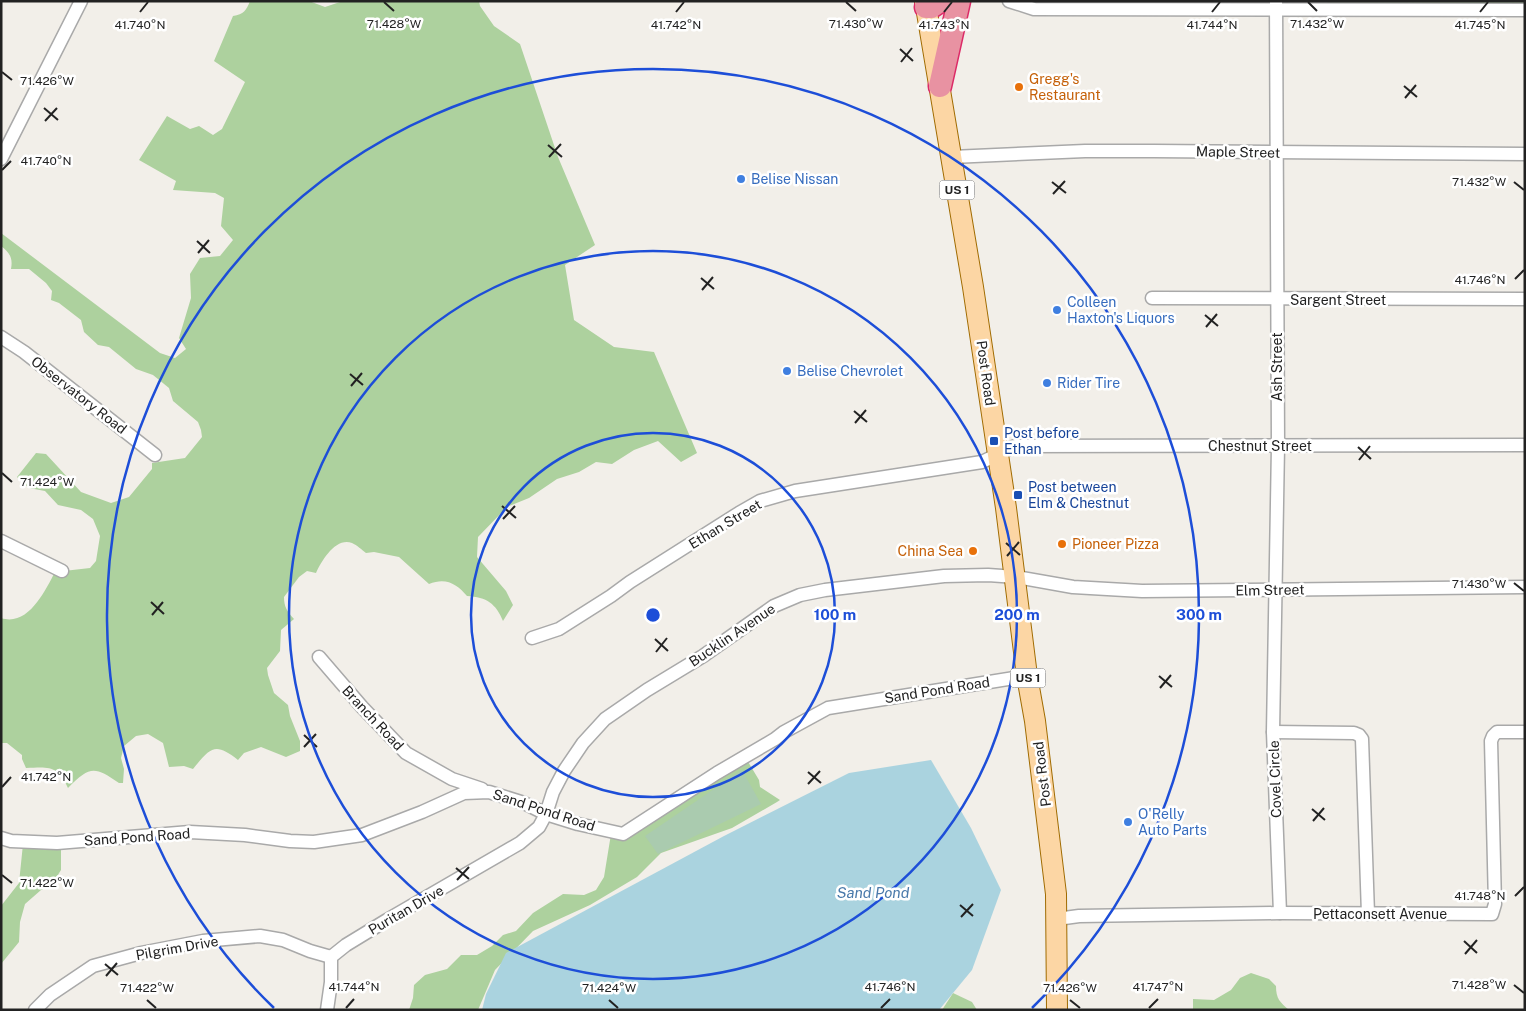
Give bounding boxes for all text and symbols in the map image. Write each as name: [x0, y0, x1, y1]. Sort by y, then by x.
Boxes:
text: 71.428°W: [367, 17, 422, 31]
text: 71.430°W: [829, 17, 884, 31]
text: 71.432°W: [1290, 17, 1345, 31]
text: 41.740°N: [115, 18, 165, 32]
text: 41.742°N: [651, 18, 701, 32]
text: 41.743°N: [918, 18, 970, 32]
text: 41.744°N: [1186, 18, 1238, 32]
text: 41.745°N: [1454, 18, 1506, 32]
place label: Gregg's Restaurant: [1029, 71, 1101, 103]
text: 71.426°W: [20, 74, 75, 88]
marker: Gregg's Restaurant: [1013, 81, 1025, 93]
street label: Maple Street: [1196, 143, 1280, 161]
text: 41.740°N: [21, 154, 71, 168]
place label: Belise Nissan: [751, 171, 838, 187]
marker: Belise Nissan: [735, 173, 747, 185]
text: 71.432°W: [1452, 175, 1507, 189]
road number: US 1: [940, 180, 974, 200]
text: 41.746°N: [1454, 273, 1506, 287]
street label: Sargent Street: [1290, 292, 1386, 308]
place label: Colleen Haxton's Liquors: [1067, 294, 1175, 326]
marker: Colleen Haxton's Liquors: [1051, 304, 1063, 316]
street label: Ash Street: [1269, 332, 1285, 402]
street label: Post Road: [974, 339, 998, 407]
street label: Observatory Road: [28, 353, 130, 437]
place label: Belise Chevrolet: [797, 363, 903, 379]
marker: Belise Chevrolet: [781, 365, 793, 377]
place label: Rider Tire: [1057, 375, 1120, 391]
marker: Rider Tire: [1041, 377, 1053, 389]
place label: Post before Ethan: [1004, 425, 1079, 457]
marker: Post before Ethan: [988, 435, 1000, 447]
street label: Chestnut Street: [1208, 438, 1312, 454]
text: 71.424°W: [20, 475, 75, 489]
place label: Post between Elm & Chestnut: [1028, 479, 1129, 511]
marker: Post between Elm & Chestnut: [1012, 489, 1024, 501]
street label: Ethan Street: [686, 496, 764, 552]
place label: Pioneer Pizza: [1072, 536, 1159, 552]
marker: Pioneer Pizza: [1056, 538, 1068, 550]
place label: China Sea: [898, 543, 963, 559]
marker: China Sea: [967, 545, 979, 557]
text: 71.430°W: [1452, 577, 1507, 591]
street label: Elm Street: [1235, 581, 1305, 599]
street label: Bucklin Avenue: [686, 600, 778, 670]
centre of rings: [644, 606, 662, 624]
text: 100 m: [814, 606, 856, 623]
text: 200 m: [994, 606, 1040, 623]
text: 300 m: [1176, 606, 1222, 623]
road number: US 1: [1010, 668, 1046, 688]
street label: Sand Pond Road: [883, 674, 991, 706]
street label: Branch Road: [339, 682, 407, 754]
street label: Post Road: [1030, 740, 1054, 808]
street label: Covel Circle: [1266, 740, 1284, 818]
text: 41.742°N: [21, 770, 71, 784]
street label: Sand Pond Road: [491, 786, 597, 834]
place label: O'Relly Auto Parts: [1138, 806, 1207, 838]
marker: O'Relly Auto Parts: [1122, 816, 1134, 828]
street label: Sand Pond Road: [83, 825, 191, 849]
text: 71.422°W: [20, 876, 74, 890]
street label: Puritan Drive: [366, 882, 446, 938]
water label: Sand Pond: [837, 884, 910, 901]
text: 41.748°N: [1454, 889, 1506, 903]
street label: Pettaconsett Avenue: [1313, 906, 1447, 922]
street label: Pilgrim Drive: [134, 933, 220, 963]
text: 71.428°W: [1452, 978, 1507, 992]
text: 41.744°N: [328, 980, 380, 994]
text: 41.746°N: [864, 980, 916, 994]
text: 41.747°N: [1133, 980, 1183, 994]
text: 71.422°W: [120, 981, 174, 995]
text: 71.424°W: [582, 981, 637, 995]
text: 71.426°W: [1043, 981, 1098, 995]

